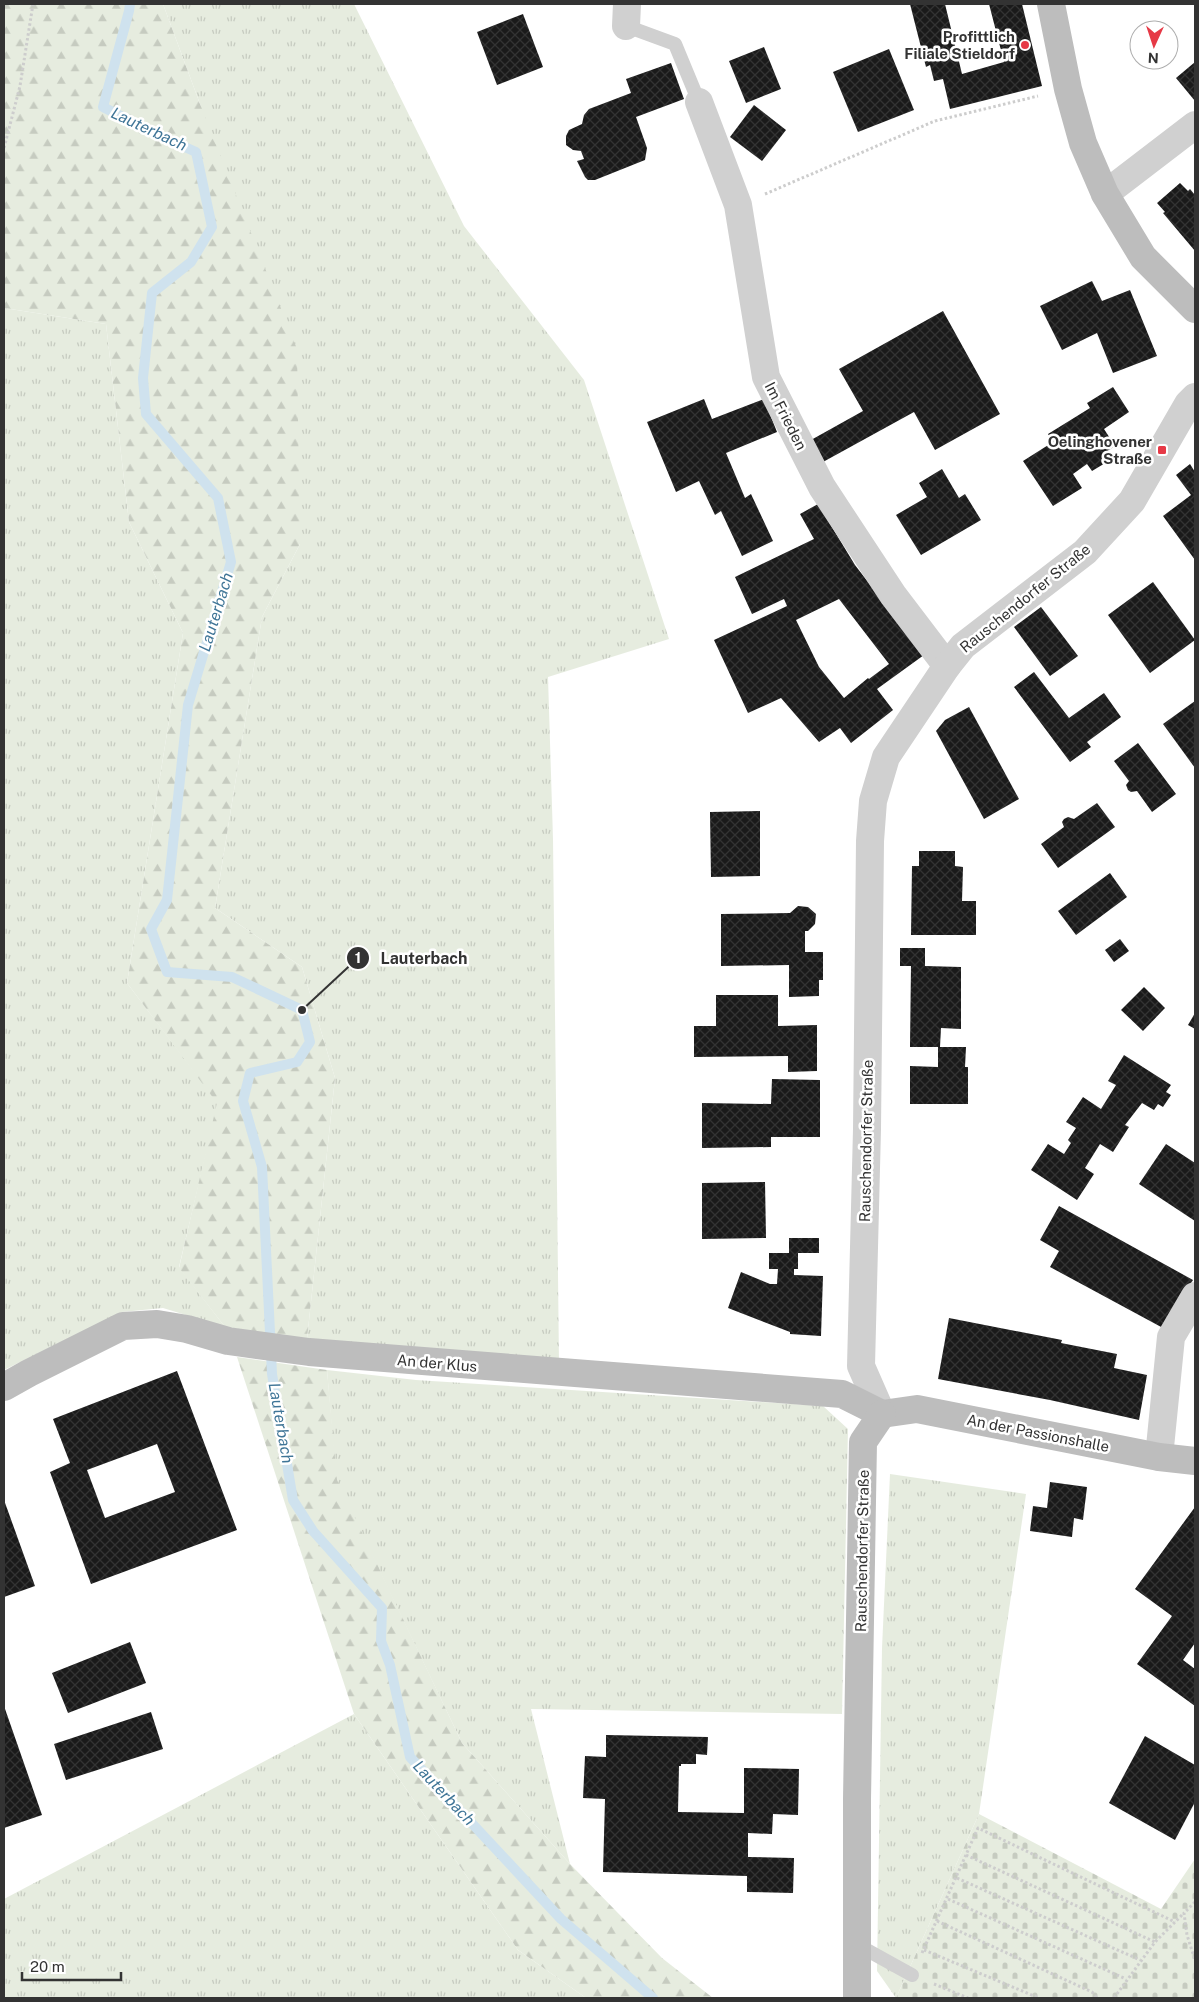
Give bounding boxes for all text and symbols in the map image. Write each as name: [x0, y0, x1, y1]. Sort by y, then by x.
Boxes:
north arrow: [1129, 20, 1179, 70]
place label: Profittlich Filiale Stieldorf: [904, 28, 1015, 62]
marker: Profittlich Filiale Stieldorf: [1019, 39, 1031, 51]
text: N: [1147, 50, 1159, 66]
water label: Lauterbach: [108, 103, 190, 155]
street label: Im Frieden: [762, 379, 810, 453]
place label: Oelinghovener Straße: [1048, 433, 1152, 467]
marker: Oelinghovener Straße: [1156, 444, 1168, 456]
street label: Rauschendorfer Straße: [956, 540, 1094, 656]
water label: Lauterbach: [195, 570, 237, 654]
callout: Lauterbach: [346, 943, 478, 974]
text: 1: [355, 949, 361, 966]
text: Lauterbach: [381, 949, 467, 968]
street label: Rauschendorfer Straße: [856, 1060, 876, 1222]
street label: An der Klus: [396, 1351, 478, 1375]
water label: Lauterbach: [265, 1381, 297, 1465]
street label: An der Passionshalle: [965, 1411, 1111, 1455]
street label: Rauschendorfer Straße: [852, 1470, 872, 1632]
water label: Lauterbach: [409, 1757, 479, 1829]
scale bar: [22, 1950, 121, 1982]
text: 20 m: [30, 1958, 65, 1975]

